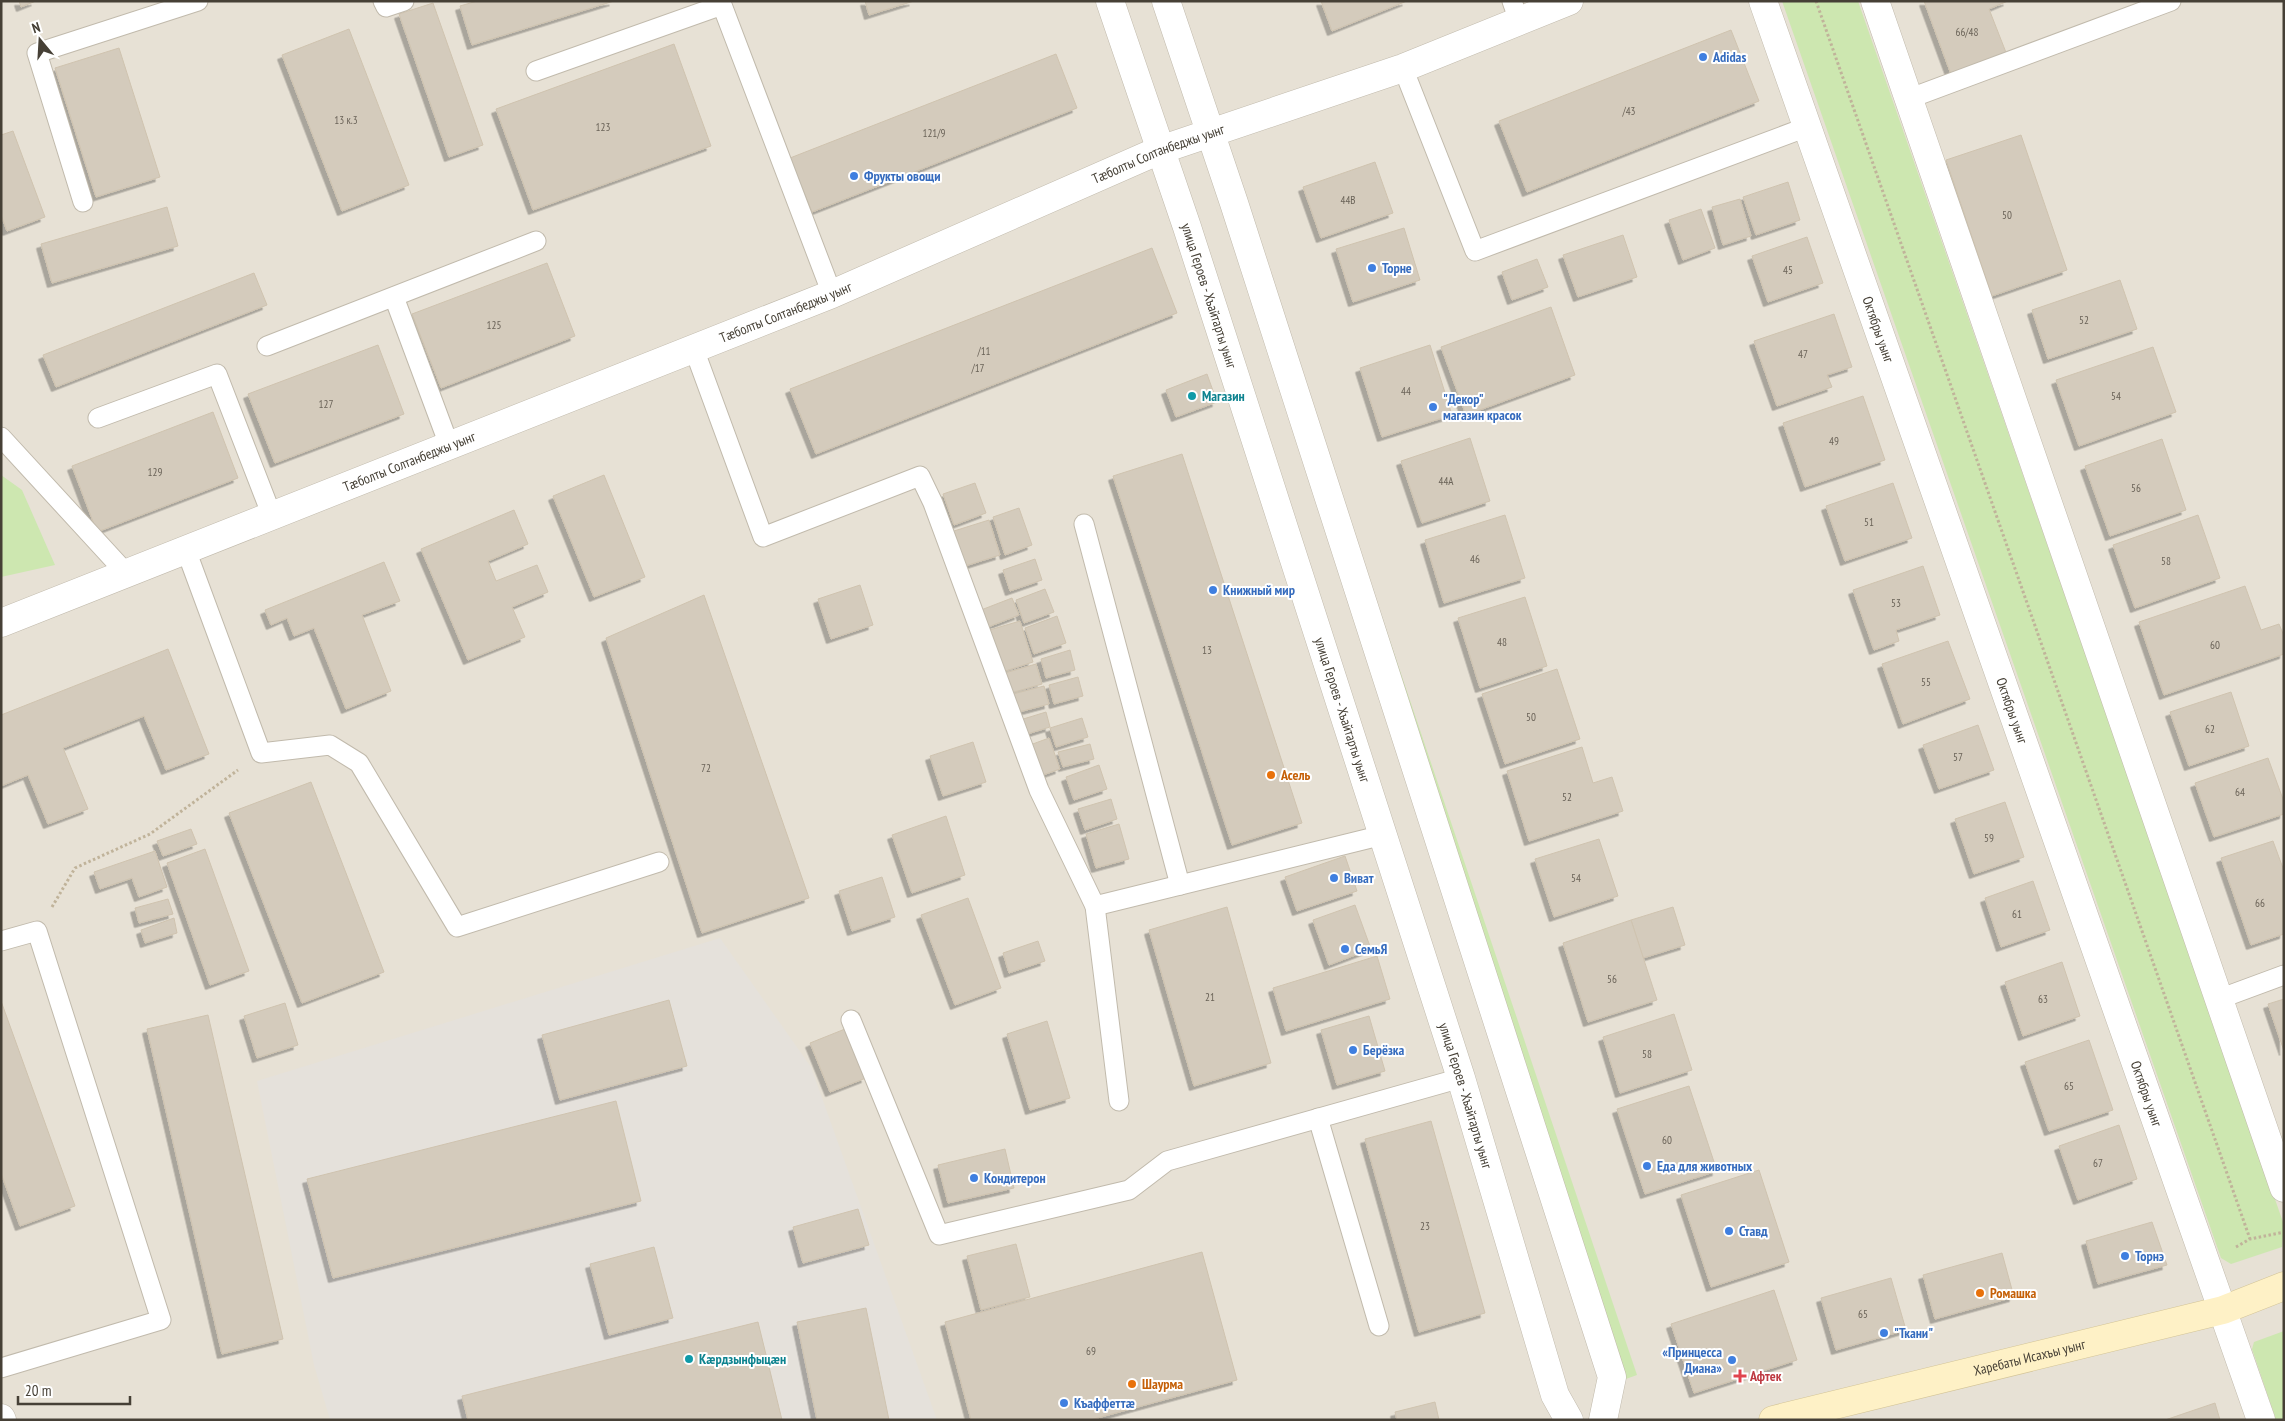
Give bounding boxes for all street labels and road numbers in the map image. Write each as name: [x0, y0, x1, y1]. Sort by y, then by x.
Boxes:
street label: Тæболты Солтанбеджы уынг: [1089, 120, 1228, 188]
street label: улица Героев - Хъайтарты уынг: [1177, 221, 1241, 372]
street label: Тæболты Солтанбеджы уынг: [717, 277, 855, 347]
street label: Октябры уынг: [1858, 294, 1898, 366]
street label: Тæболты Солтанбеджы уынг: [340, 427, 479, 496]
street label: улица Героев - Хъайтарты уынг: [1311, 635, 1375, 786]
street label: Октябры уынг: [1992, 675, 2032, 747]
street label: улица Героев - Хъайтарты уынг: [1435, 1020, 1497, 1172]
street label: Октябры уынг: [2127, 1058, 2167, 1130]
street label: Харебаты Исахъы уынг: [1972, 1335, 2088, 1380]

